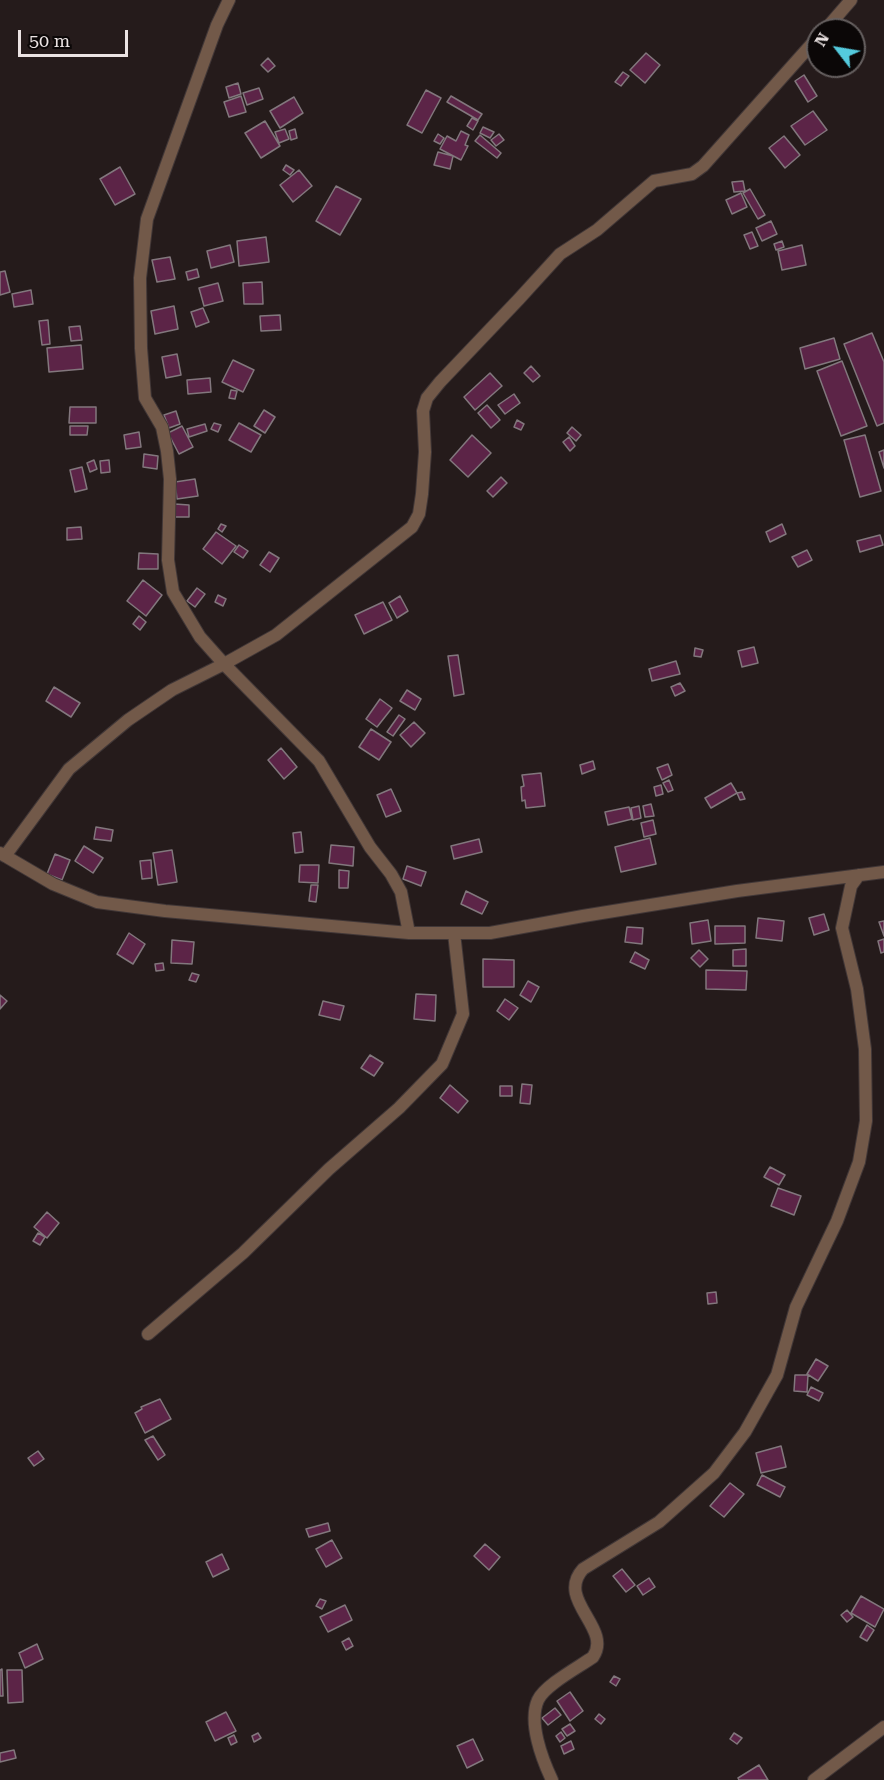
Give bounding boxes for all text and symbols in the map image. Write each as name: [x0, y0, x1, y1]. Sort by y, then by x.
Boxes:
scale bar: [21, 18, 130, 56]
north arrow: [806, 18, 866, 78]
text: N: [811, 29, 833, 50]
text: 50 m: [29, 30, 70, 51]

